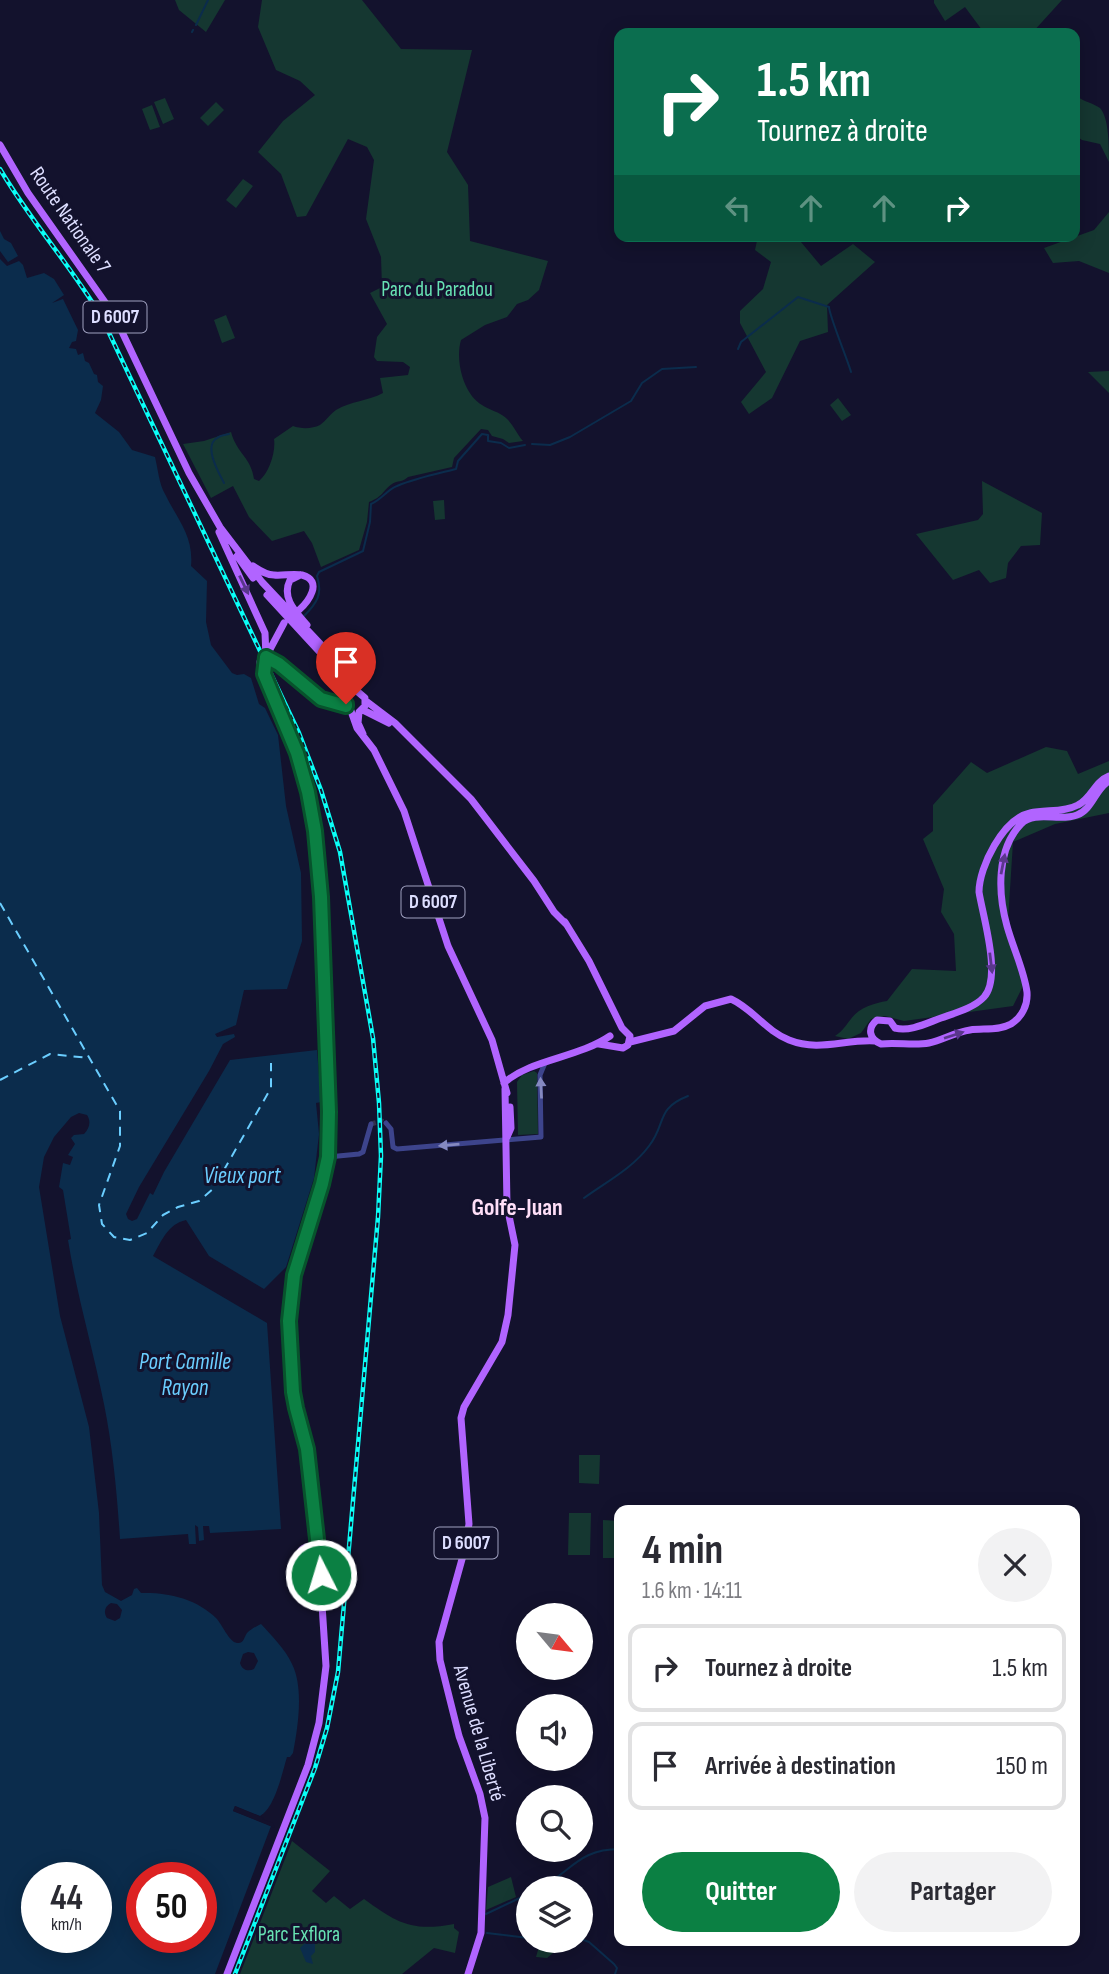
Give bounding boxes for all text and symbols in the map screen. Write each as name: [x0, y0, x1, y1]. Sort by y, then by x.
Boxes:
text: 1.5 km: [757, 52, 871, 111]
icon: right: [642, 56, 733, 147]
text: Tournez à droite: [757, 112, 928, 151]
street label: Route Nationale 7: [24, 162, 116, 278]
icon: left: [719, 189, 757, 227]
icon: ahead: [792, 189, 830, 227]
icon: ahead: [865, 189, 903, 227]
icon: right: [938, 189, 976, 227]
park label: Parc du Paradou: [381, 277, 493, 302]
road number: D 6007: [83, 302, 146, 332]
one-way arrow: [238, 575, 250, 596]
pin: [316, 632, 376, 704]
icon: arrive: [327, 643, 365, 681]
one-way arrow: [998, 853, 1009, 875]
road number: D 6007: [402, 887, 464, 918]
one-way arrow: [986, 952, 997, 974]
one-way arrow: [944, 1029, 965, 1039]
one-way arrow: [535, 1077, 546, 1099]
one-way arrow: [438, 1139, 460, 1150]
water label: Vieux port: [203, 1162, 282, 1190]
district label: Golfe-Juan: [471, 1193, 563, 1222]
water label: Port Camille Rayon: [139, 1348, 231, 1402]
text: 4 min: [642, 1525, 723, 1576]
road number: D 6007: [434, 1527, 498, 1558]
button: close: [978, 1528, 1052, 1602]
position arrow: [284, 1538, 358, 1612]
text: 1.6 km · 14:11: [642, 1577, 742, 1605]
north arrow: [516, 1603, 593, 1680]
map controls: [516, 1603, 593, 1953]
icon: right: [646, 1649, 684, 1687]
text: Tournez à droite: [705, 1653, 852, 1684]
text: 1.5 km: [992, 1653, 1048, 1684]
street label: Avenue de la Liberté: [447, 1661, 510, 1804]
button: sound: [516, 1694, 593, 1771]
icon: arrive: [646, 1747, 684, 1785]
text: Arrivée à destination: [705, 1751, 896, 1782]
text: 150 m: [996, 1751, 1048, 1782]
button: search: [516, 1785, 593, 1862]
button: Quitter: [642, 1852, 840, 1932]
button: Partager: [854, 1852, 1052, 1932]
speed limit sign: 50: [126, 1862, 217, 1953]
button: layers: [516, 1876, 593, 1953]
text: 44: [50, 1877, 83, 1920]
text: km/h: [51, 1914, 82, 1935]
park label: Parc Exflora: [258, 1922, 340, 1947]

